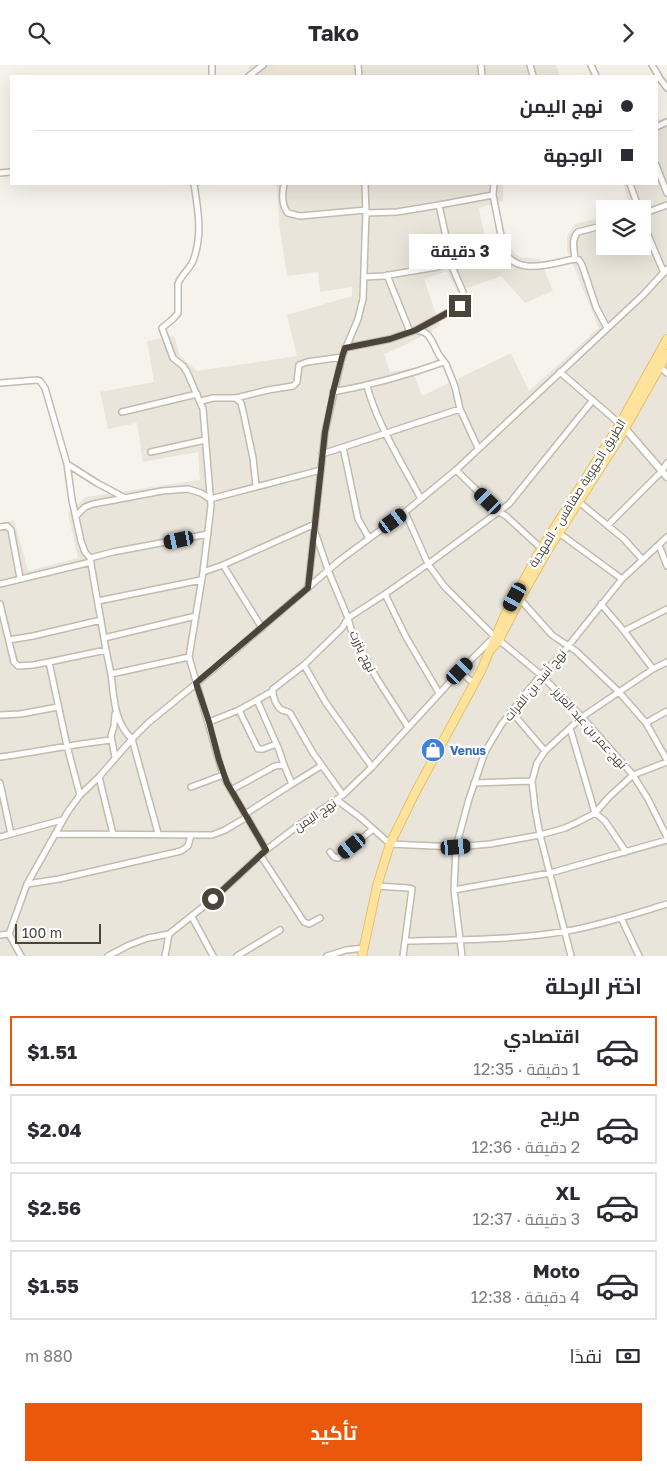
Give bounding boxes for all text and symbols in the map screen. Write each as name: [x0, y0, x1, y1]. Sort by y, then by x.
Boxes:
icon: search: [25, 19, 53, 47]
text: Tako: [308, 19, 359, 46]
icon: forward: [614, 19, 642, 47]
text: نهج اليمن: [520, 94, 603, 117]
text: الوجهة: [543, 143, 603, 166]
map controls: [596, 200, 651, 255]
button: layers: [596, 200, 651, 255]
callout: 3 دقيقة: [409, 233, 511, 269]
text: 3 دقيقة: [431, 241, 490, 261]
route end: [449, 295, 471, 317]
street label: الطريق الجهوية صفاقس - المهدية: [525, 416, 629, 570]
car: [471, 485, 504, 517]
car: [376, 506, 409, 536]
car: [162, 530, 195, 550]
car: [501, 580, 528, 614]
street label: نهج بنزرت: [346, 628, 380, 675]
street label: نهج أسد بن الفرات: [501, 646, 570, 725]
car: [444, 655, 475, 687]
street label: نهج عمر بن عبد العزيز: [548, 684, 630, 772]
shop icon: Venus: [420, 737, 446, 763]
place label: Venus: [450, 743, 486, 758]
street label: نهج اليمن: [291, 795, 340, 836]
car: [335, 831, 368, 861]
car: [440, 838, 471, 856]
route start: [202, 888, 224, 910]
scale bar: [15, 921, 101, 944]
text: 100 m: [22, 924, 62, 941]
text: اختر الرحلة: [545, 972, 642, 999]
text: اقتصادي: [504, 1024, 580, 1047]
icon: car: [595, 1029, 640, 1074]
text: $1.51: [27, 1040, 77, 1063]
text: 1 دقيقة · 12:35: [473, 1059, 580, 1079]
text: مريح: [540, 1102, 580, 1125]
icon: car: [595, 1107, 640, 1152]
text: $2.04: [27, 1118, 82, 1141]
text: 2 دقيقة · 12:36: [471, 1137, 580, 1157]
text: XL: [555, 1181, 580, 1204]
icon: car: [595, 1185, 640, 1230]
text: $2.56: [27, 1196, 81, 1219]
text: 3 دقيقة · 12:37: [473, 1209, 580, 1229]
text: Moto: [533, 1259, 580, 1282]
icon: car: [595, 1263, 640, 1308]
text: $1.55: [27, 1274, 79, 1297]
text: 4 دقيقة · 12:38: [471, 1287, 580, 1307]
icon: cash: [614, 1342, 642, 1370]
text: نقدًا: [570, 1344, 602, 1367]
text: 880 m: [25, 1346, 73, 1366]
button: تأكيد: [25, 1403, 642, 1461]

